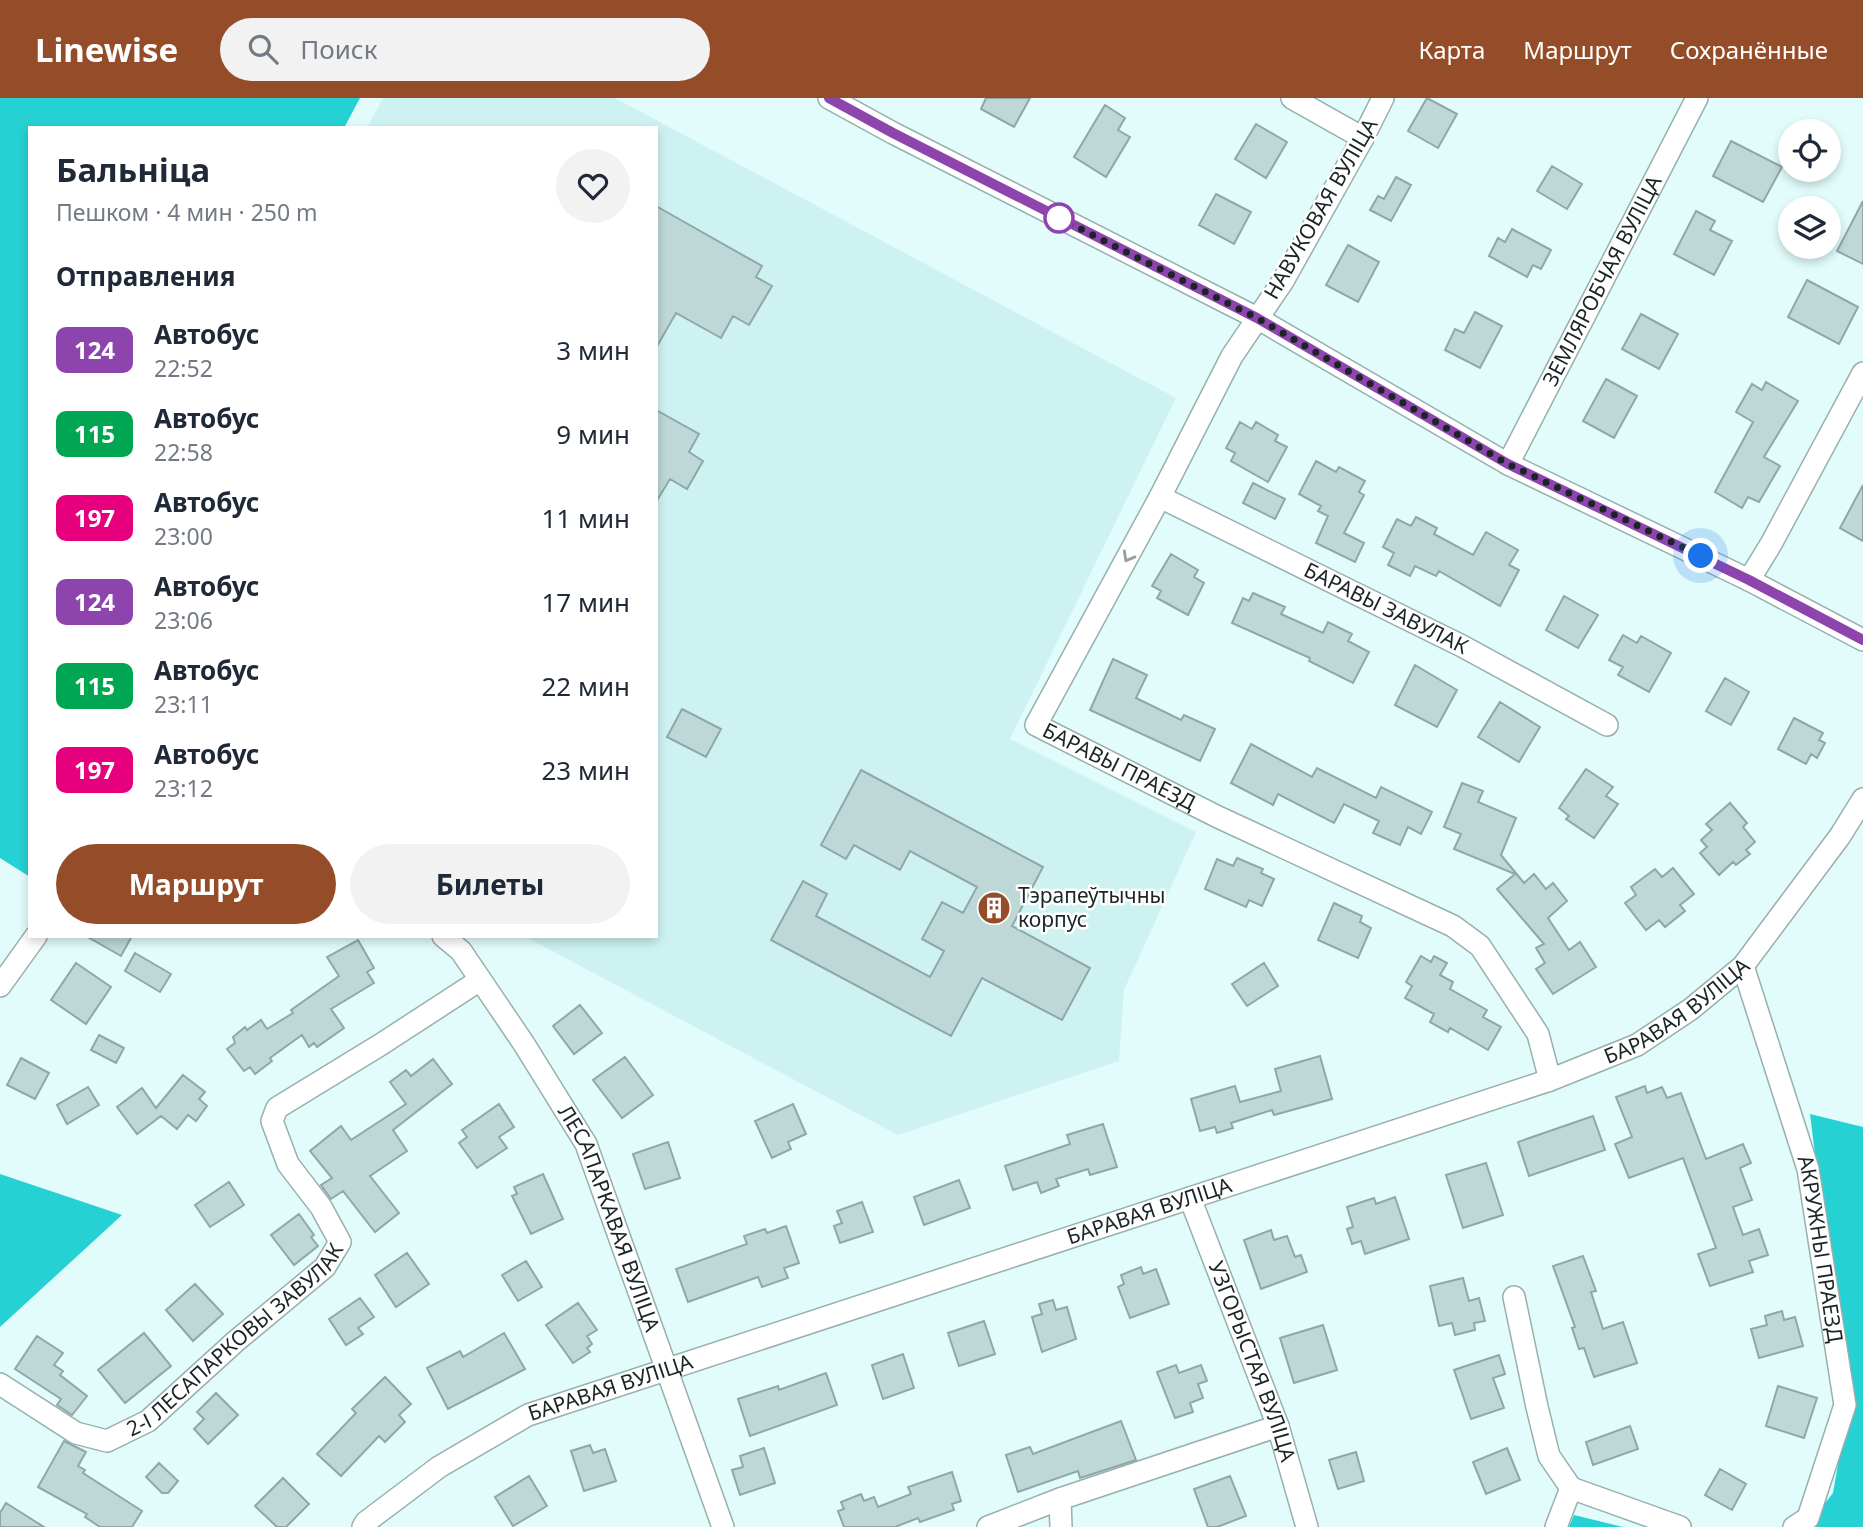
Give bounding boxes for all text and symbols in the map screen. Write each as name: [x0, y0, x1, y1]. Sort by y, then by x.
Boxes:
search box: [220, 18, 710, 81]
text: Linewise: [35, 27, 178, 72]
icon: search: [244, 30, 282, 68]
text: Поиск: [300, 31, 377, 67]
text: Карта: [1418, 33, 1485, 66]
text: Маршрут: [1523, 33, 1632, 66]
text: Сохранённые: [1670, 33, 1828, 66]
street label: НАВУКОВАЯ ВУЛІЦА: [1257, 112, 1384, 304]
map controls: [1778, 119, 1841, 259]
button: locate: [1778, 119, 1841, 182]
text: Бальніца: [56, 147, 210, 192]
button: heart: [556, 149, 630, 223]
street label: ЗЕМЛЯРОБЧАЯ ВУЛІЦА: [1536, 170, 1668, 391]
text: Пешком · 4 мин · 250 m: [56, 196, 318, 228]
button: layers: [1778, 196, 1841, 259]
unlabelled marker: [1044, 203, 1074, 233]
text: Отправления: [56, 258, 235, 294]
text: Автобус: [154, 316, 259, 352]
text: 3 мин: [556, 332, 630, 368]
text: 124: [74, 333, 115, 366]
text: 22:52: [154, 352, 213, 384]
text: Автобус: [154, 400, 259, 436]
text: 9 мин: [556, 416, 630, 452]
text: 115: [74, 417, 115, 450]
text: 22:58: [154, 436, 213, 468]
text: Автобус: [154, 484, 259, 520]
text: 11 мин: [541, 500, 630, 536]
text: 197: [74, 501, 115, 534]
text: 23:00: [154, 520, 213, 552]
your location: [1683, 538, 1718, 573]
one-way arrow: [1122, 550, 1136, 563]
street label: БАРАВЫ ЗАВУЛАК: [1300, 555, 1473, 660]
text: Автобус: [154, 568, 259, 604]
text: 17 мин: [541, 584, 630, 620]
text: 124: [74, 585, 115, 618]
text: 23:06: [154, 604, 213, 636]
text: Автобус: [154, 652, 259, 688]
text: 22 мин: [541, 668, 630, 704]
text: 115: [74, 669, 115, 702]
text: 23:11: [154, 688, 213, 720]
street label: БАРАВЫ ПРАЕЗД: [1038, 716, 1201, 817]
text: Автобус: [154, 736, 259, 772]
text: 23 мин: [541, 752, 630, 788]
text: 197: [74, 753, 115, 786]
text: 23:12: [154, 772, 213, 804]
button: Маршрут: [56, 844, 336, 924]
button: Билеты: [350, 844, 630, 924]
place label: Тэрапеўтычны корпус: [1018, 881, 1166, 933]
building icon: Тэрапеўтычны корпус: [975, 889, 1013, 927]
street label: БАРАВАЯ ВУЛІЦА: [1599, 951, 1755, 1070]
street label: ЛЕСАПАРКАВАЯ ВУЛІЦА: [552, 1099, 667, 1336]
street label: АКРУЖНЫ ПРАЕЗД: [1791, 1151, 1850, 1345]
street label: БАРАВАЯ ВУЛІЦА: [1063, 1170, 1235, 1250]
street label: 2-І ЛЕСАПАРКОВЫ ЗАВУЛАК: [122, 1238, 349, 1442]
street label: УЗГОРЫСТАЯ ВУЛІЦА: [1203, 1257, 1303, 1465]
street label: БАРАВАЯ ВУЛІЦА: [524, 1347, 697, 1427]

